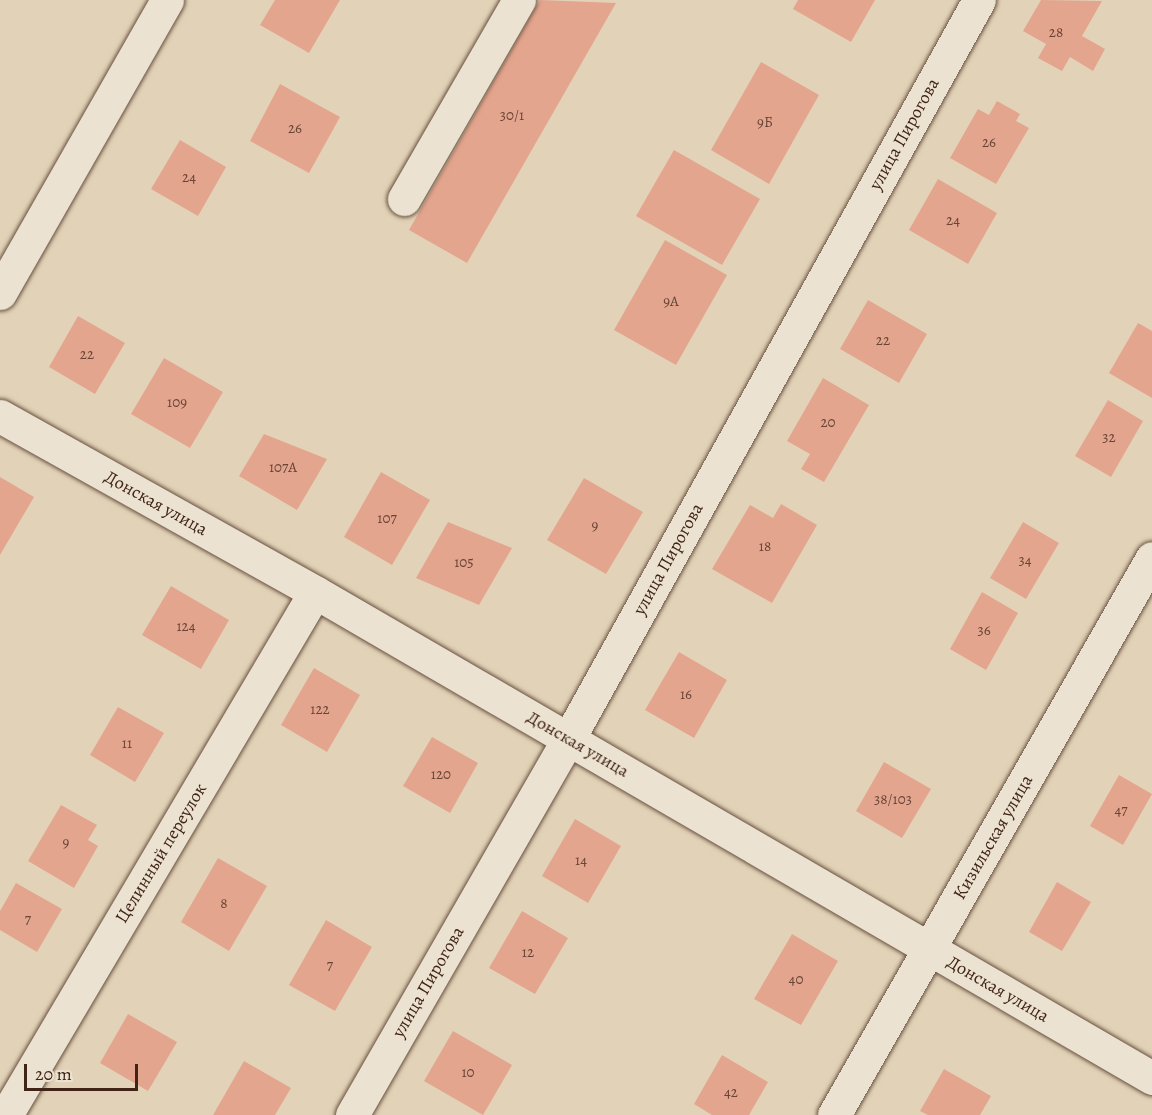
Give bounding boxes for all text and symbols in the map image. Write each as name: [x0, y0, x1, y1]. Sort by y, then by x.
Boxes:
house number: 28: [1049, 24, 1063, 42]
street label: улица Пирогова: [864, 74, 944, 194]
house number: 30/1: [500, 107, 524, 125]
house number: 9Б: [757, 114, 773, 132]
house number: 26: [288, 120, 302, 138]
house number: 26: [982, 134, 996, 152]
house number: 24: [182, 169, 196, 187]
house number: 24: [946, 212, 960, 230]
house number: 9А: [663, 293, 679, 311]
house number: 22: [876, 332, 890, 350]
house number: 22: [80, 346, 94, 364]
house number: 109: [167, 394, 187, 412]
house number: 20: [820, 414, 836, 432]
house number: 32: [1102, 429, 1116, 447]
house number: 107А: [269, 459, 297, 477]
street label: Донская улица: [101, 466, 211, 540]
street label: улица Пирогова: [628, 499, 708, 619]
house number: 107: [377, 510, 397, 528]
house number: 9: [592, 517, 598, 535]
house number: 18: [759, 538, 771, 556]
house number: 34: [1018, 552, 1032, 570]
house number: 105: [454, 554, 474, 572]
house number: 124: [176, 618, 196, 636]
house number: 36: [977, 622, 991, 640]
house number: 16: [680, 686, 692, 704]
house number: 122: [310, 701, 330, 719]
street label: Донская улица: [523, 706, 633, 782]
house number: 11: [122, 735, 132, 753]
house number: 120: [431, 766, 451, 784]
street label: Кизильская улица: [949, 771, 1037, 903]
street label: Целинный переулок: [111, 779, 211, 927]
house number: 38/103: [874, 791, 912, 809]
house number: 47: [1114, 802, 1128, 820]
house number: 9: [63, 834, 69, 852]
house number: 14: [575, 852, 587, 870]
house number: 8: [220, 895, 228, 913]
house number: 7: [25, 911, 31, 929]
street label: улица Пирогова: [387, 923, 469, 1041]
house number: 12: [522, 944, 534, 962]
street label: Донская улица: [943, 951, 1053, 1027]
house number: 7: [327, 957, 333, 975]
house number: 40: [789, 971, 803, 989]
scale bar: [27, 1052, 141, 1090]
text: 20 m: [35, 1062, 72, 1086]
house number: 10: [461, 1064, 475, 1082]
house number: 42: [724, 1084, 738, 1102]

